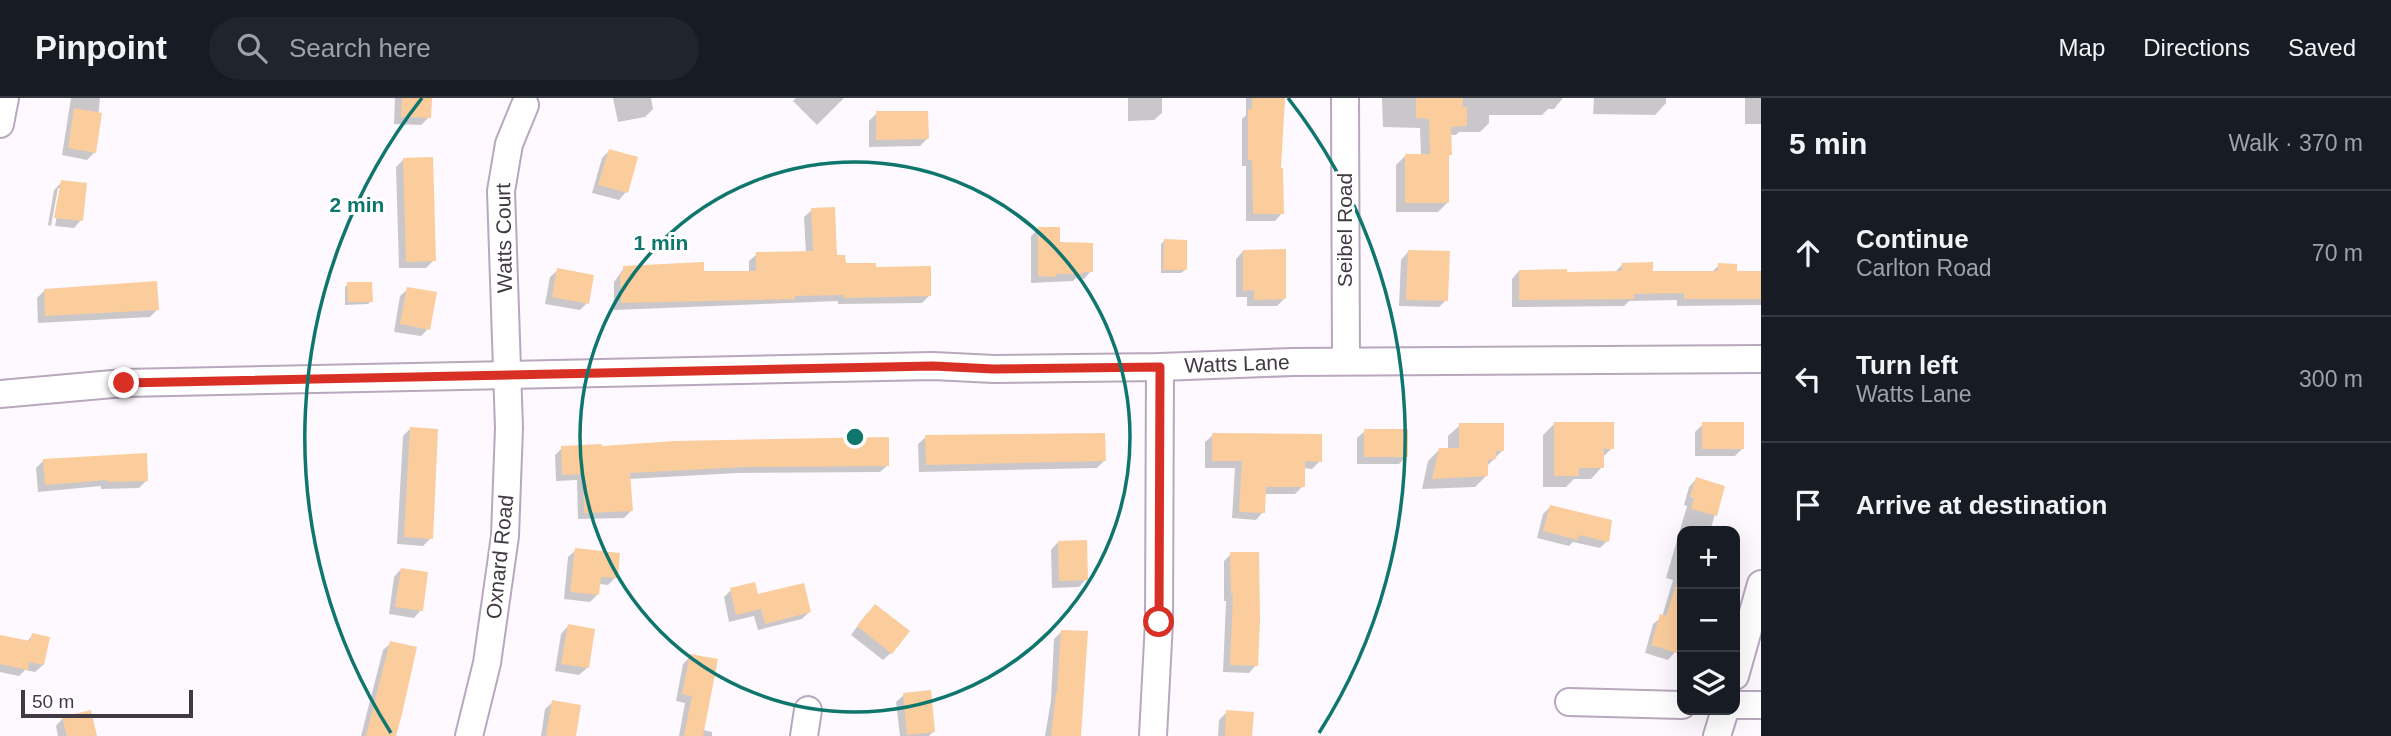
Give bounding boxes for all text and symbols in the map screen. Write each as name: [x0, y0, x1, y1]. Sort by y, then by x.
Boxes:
search box: [209, 17, 699, 80]
text: Pinpoint: [35, 29, 167, 66]
icon: search: [233, 29, 271, 67]
text: Search here: [289, 33, 431, 63]
text: Map: [2059, 34, 2105, 61]
text: Directions: [2143, 34, 2250, 61]
text: Saved: [2288, 34, 2356, 61]
text: 5 min: [1789, 127, 1867, 160]
text: Walk · 370 m: [2228, 130, 2363, 156]
street label: Seibel Road: [1333, 173, 1356, 287]
street label: Watts Court: [491, 183, 516, 293]
text: 2 min: [330, 193, 384, 216]
text: Continue: [1856, 224, 1969, 254]
text: 1 min: [634, 231, 688, 254]
icon: ahead: [1789, 234, 1827, 272]
text: 70 m: [2312, 240, 2363, 266]
text: Carlton Road: [1856, 255, 1992, 281]
street label: Watts Lane: [1184, 350, 1290, 377]
text: Turn left: [1856, 350, 1958, 380]
icon: left: [1789, 360, 1827, 398]
text: 300 m: [2299, 366, 2363, 392]
route end: [108, 367, 139, 398]
text: Watts Lane: [1856, 381, 1971, 407]
centre of rings: [843, 425, 867, 449]
icon: arrive: [1789, 486, 1827, 524]
text: Arrive at destination: [1856, 490, 2107, 520]
street label: Oxnard Road: [482, 494, 517, 620]
map controls: [1677, 526, 1740, 715]
button: +: [1677, 526, 1740, 589]
button: −: [1677, 589, 1740, 652]
route start: [1143, 606, 1174, 637]
button: layers: [1677, 652, 1740, 715]
scale bar: [21, 687, 192, 719]
text: 50 m: [32, 691, 74, 712]

